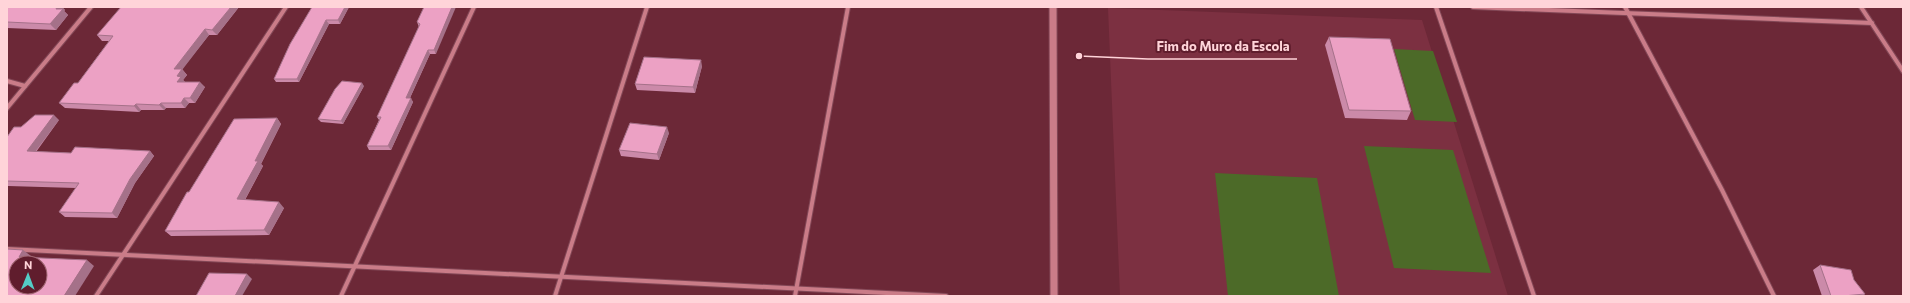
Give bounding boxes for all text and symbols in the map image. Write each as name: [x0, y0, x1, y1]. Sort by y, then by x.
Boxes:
callout: Fim do Muro da Escola: [1148, 34, 1297, 59]
text: Fim do Muro da Escola: [1156, 38, 1290, 54]
north arrow: [8, 255, 48, 295]
text: N: [24, 258, 32, 271]

